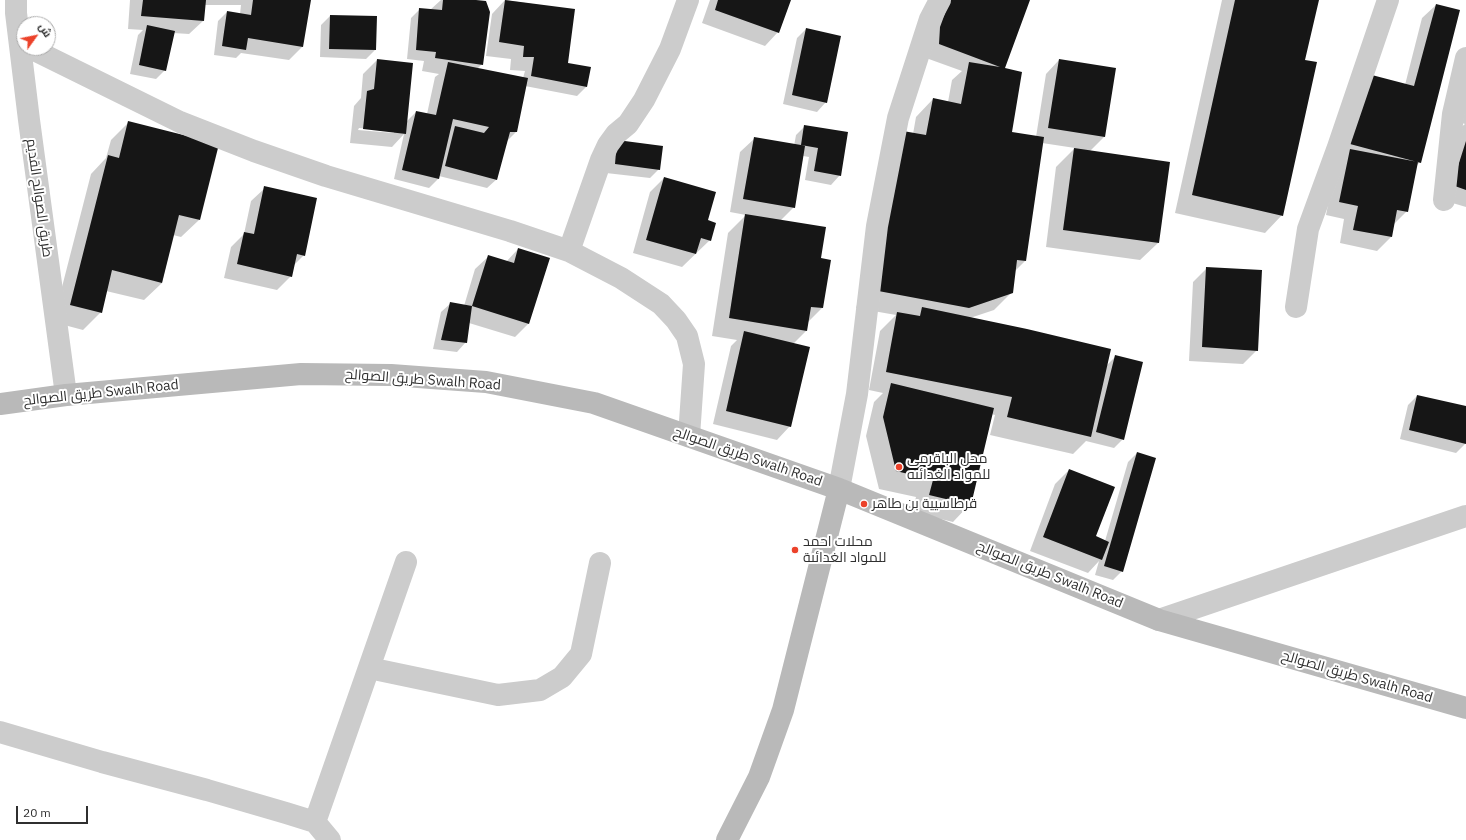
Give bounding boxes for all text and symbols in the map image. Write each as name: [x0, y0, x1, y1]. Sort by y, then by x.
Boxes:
north arrow: [16, 16, 56, 56]
text: ش: [36, 20, 55, 40]
street label: طريق الصوالح القديم: [22, 138, 56, 258]
street label: طريق الصوالح Swalh Road: [345, 366, 501, 394]
street label: طريق الصوالح Swalh Road: [22, 376, 180, 410]
street label: طريق الصوالح Swalh Road: [671, 424, 825, 490]
place label: محل الباقرمى للمواد الغدائىه: [907, 451, 990, 484]
marker: محل الباقرمى للمواد الغدائىه: [894, 462, 904, 472]
place label: قرطاسيية بن طاهر: [872, 496, 977, 512]
marker: قرطاسيية بن طاهر: [859, 499, 869, 509]
place label: محلات احمد للمواد الغدائىة: [803, 534, 886, 566]
street label: طريق الصوالح Swalh Road: [974, 538, 1126, 612]
marker: محلات احمد للمواد الغدائىة: [790, 545, 800, 555]
street label: طريق الصوالح Swalh Road: [1280, 647, 1434, 707]
scale bar: [18, 798, 90, 824]
text: 20 m: [23, 805, 51, 820]

